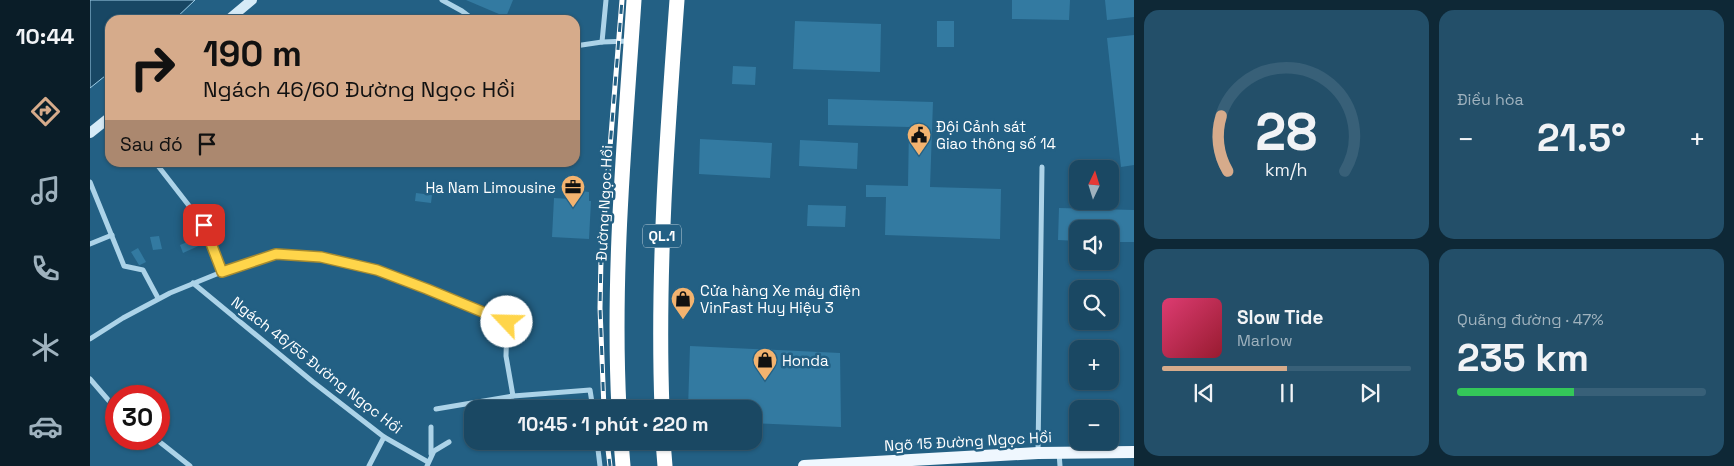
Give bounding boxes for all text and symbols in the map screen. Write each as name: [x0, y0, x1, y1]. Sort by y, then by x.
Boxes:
text: 10:44: [16, 22, 74, 50]
text: 190 m: [203, 32, 302, 76]
icon: right: [120, 35, 185, 100]
text: Ngách 46/60 Đường Ngọc Hồi: [203, 75, 515, 103]
text: Điều hòa: [1457, 89, 1524, 110]
icon: directions: [28, 94, 63, 129]
text: 28: [1255, 99, 1318, 165]
text: 21.5°: [1537, 114, 1626, 162]
place label: Đội Cảnh sát Giao thông số 14: [936, 117, 1056, 153]
text: −: [1457, 121, 1474, 157]
text: +: [1689, 121, 1706, 157]
public building icon: Đội Cảnh sát Giao thông số 14: [906, 122, 932, 156]
icon: arrive: [193, 130, 221, 158]
text: Sau đó: [120, 132, 183, 157]
street label: Đường Ngọc Hồi: [591, 145, 617, 261]
text: km/h: [1265, 158, 1308, 181]
north arrow: [1069, 160, 1119, 210]
map controls: [1069, 160, 1119, 450]
icon: music: [28, 173, 63, 208]
office icon: Ha Nam Limousine: [560, 174, 586, 208]
place label: Ha Nam Limousine: [425, 178, 556, 197]
pin: [183, 204, 225, 246]
icon: arrive: [190, 211, 218, 239]
button: sound: [1069, 220, 1119, 270]
road number: QL.1: [643, 225, 681, 248]
icon: phone: [28, 251, 63, 286]
button: search: [1069, 280, 1119, 330]
place label: Cửa hàng Xe máy điện VinFast Huy Hiệu 3: [700, 281, 860, 317]
shop icon: Cửa hàng Xe máy điện VinFast Huy Hiệu 3: [670, 286, 696, 320]
street label: Ngách 46/55 Đường Ngọc Hồi: [228, 292, 406, 438]
position arrow: [480, 295, 532, 347]
text: Slow Tide: [1237, 305, 1323, 330]
text: Quãng đường · 47%: [1457, 309, 1604, 330]
icon: climate: [28, 330, 63, 365]
text: Marlow: [1237, 330, 1293, 351]
text: 235 km: [1457, 334, 1589, 382]
button: +: [1069, 340, 1119, 390]
shop icon: Honda: [752, 347, 778, 381]
place label: Honda: [782, 351, 829, 370]
icon: previous: [1190, 379, 1218, 407]
icon: pause: [1273, 379, 1301, 407]
icon: next: [1356, 379, 1384, 407]
speed limit sign: 30: [105, 385, 170, 450]
button: −: [1069, 400, 1119, 450]
icon: car: [28, 409, 63, 444]
text: 10:45 · 1 phút · 220 m: [517, 412, 709, 437]
street label: Ngõ 15 Đường Ngọc Hồi: [884, 427, 1052, 455]

